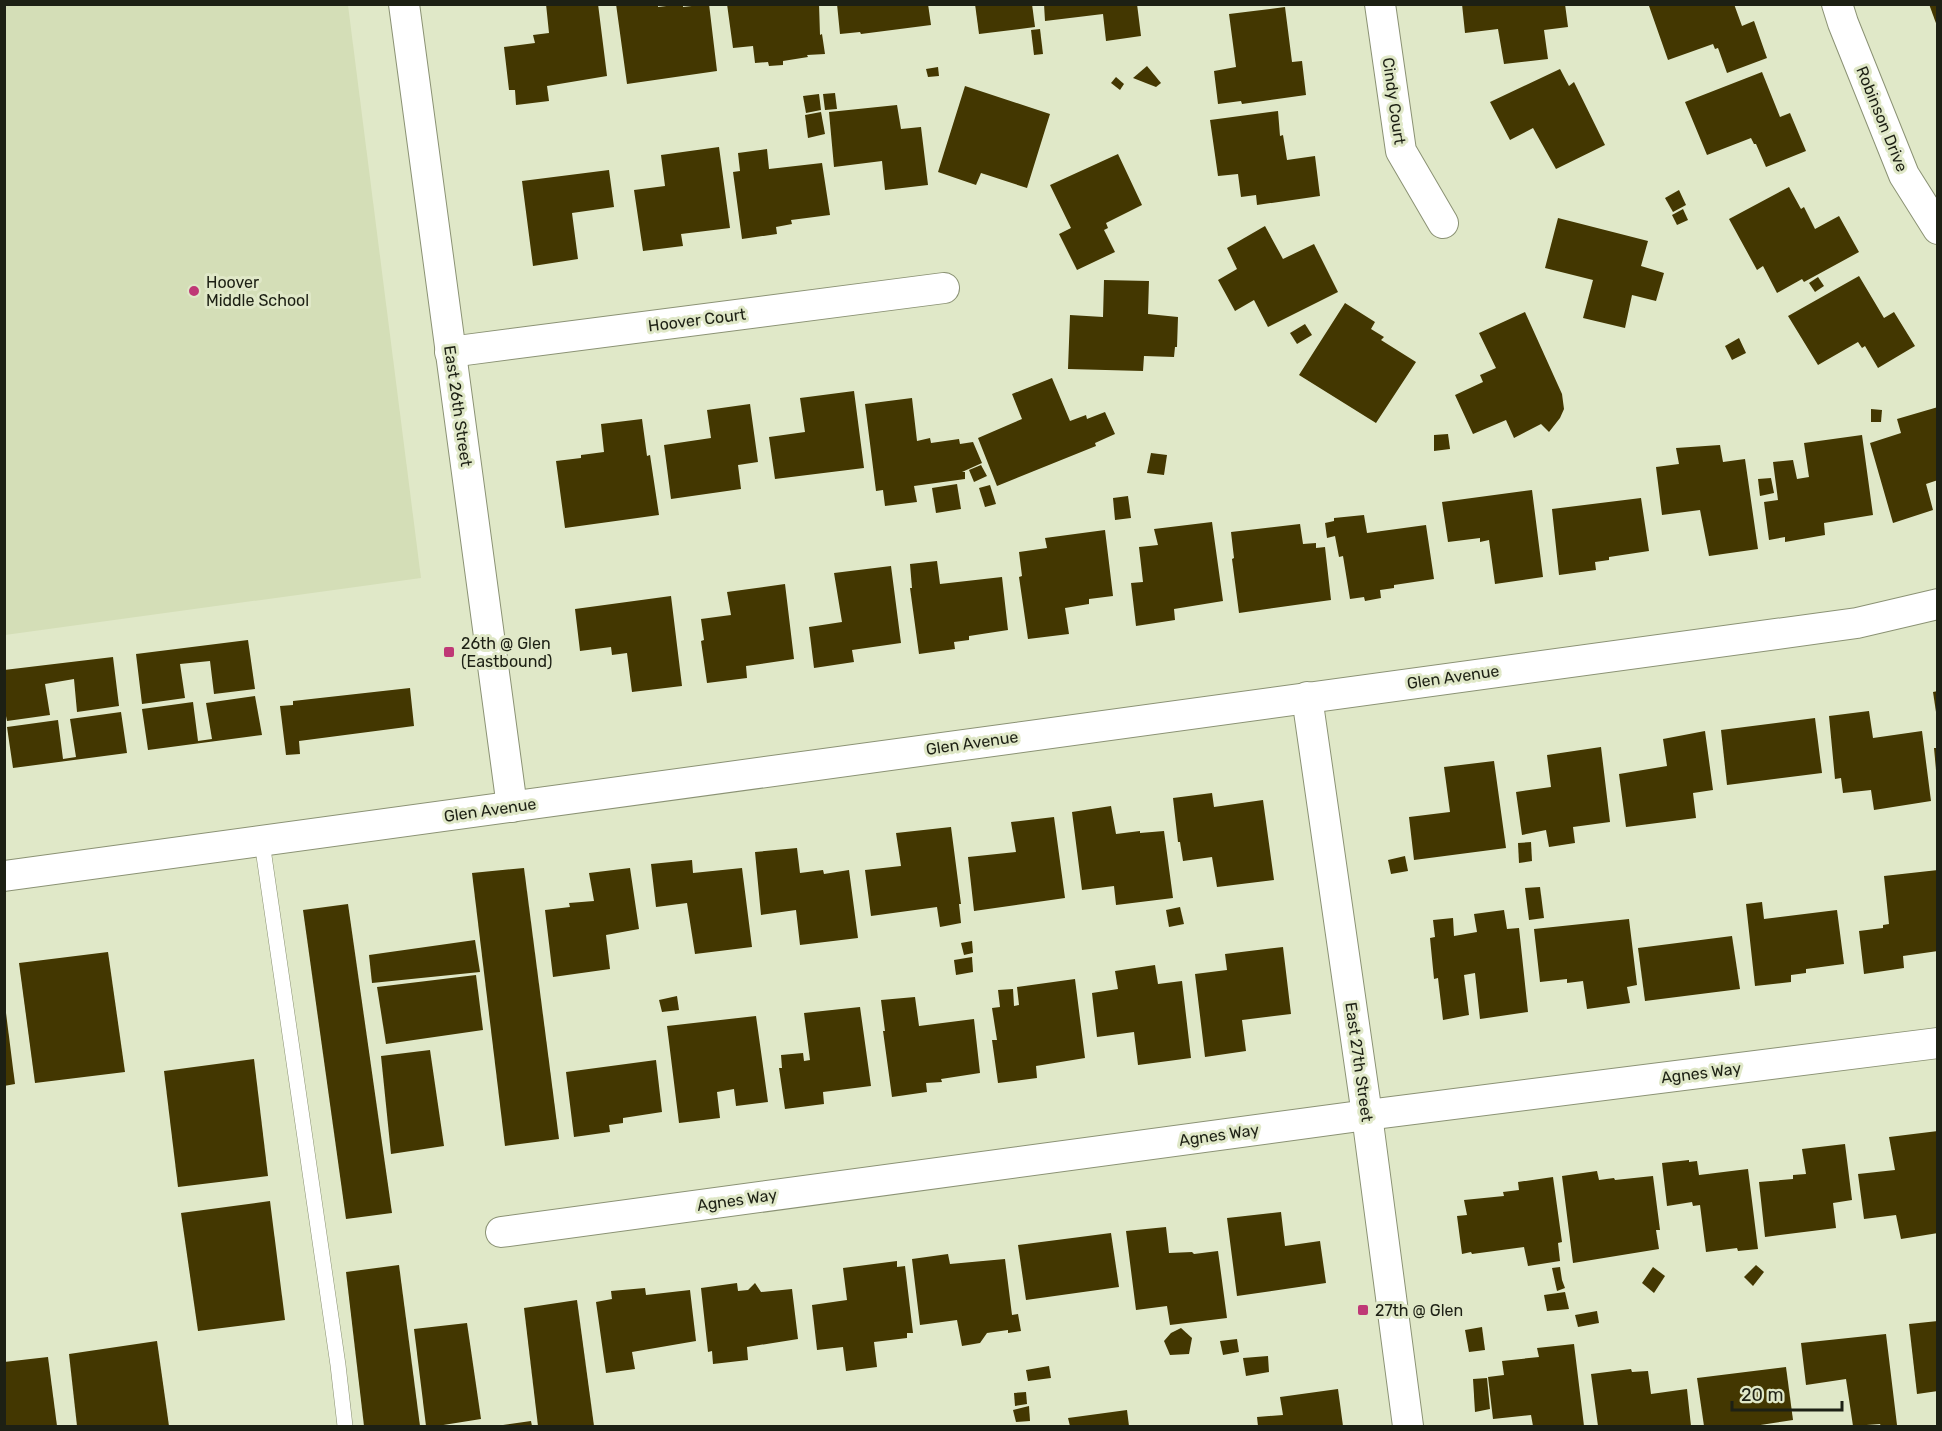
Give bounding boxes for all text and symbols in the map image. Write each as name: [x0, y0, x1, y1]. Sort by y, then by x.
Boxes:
street label: Cindy Court: [1378, 56, 1410, 146]
street label: Robinson Drive: [1852, 63, 1912, 175]
place label: Hoover Middle School: [206, 273, 309, 310]
marker: Hoover Middle School: [187, 284, 201, 298]
street label: Hoover Court: [647, 305, 747, 335]
street label: East 26th Street: [440, 344, 476, 468]
place label: 26th @ Glen (Eastbound): [461, 634, 552, 671]
marker: 26th @ Glen (Eastbound): [442, 645, 456, 659]
street label: Glen Avenue: [1406, 661, 1500, 693]
street label: Glen Avenue: [925, 727, 1019, 759]
street label: Glen Avenue: [443, 794, 537, 826]
street label: East 27th Street: [1341, 1001, 1377, 1123]
street label: Agnes Way: [1660, 1059, 1742, 1087]
street label: Agnes Way: [1178, 1120, 1260, 1150]
street label: Agnes Way: [696, 1185, 778, 1215]
place label: 27th @ Glen: [1375, 1301, 1463, 1320]
marker: 27th @ Glen: [1356, 1303, 1370, 1317]
scale bar: [1732, 1374, 1842, 1412]
text: 20 m: [1741, 1384, 1783, 1406]

